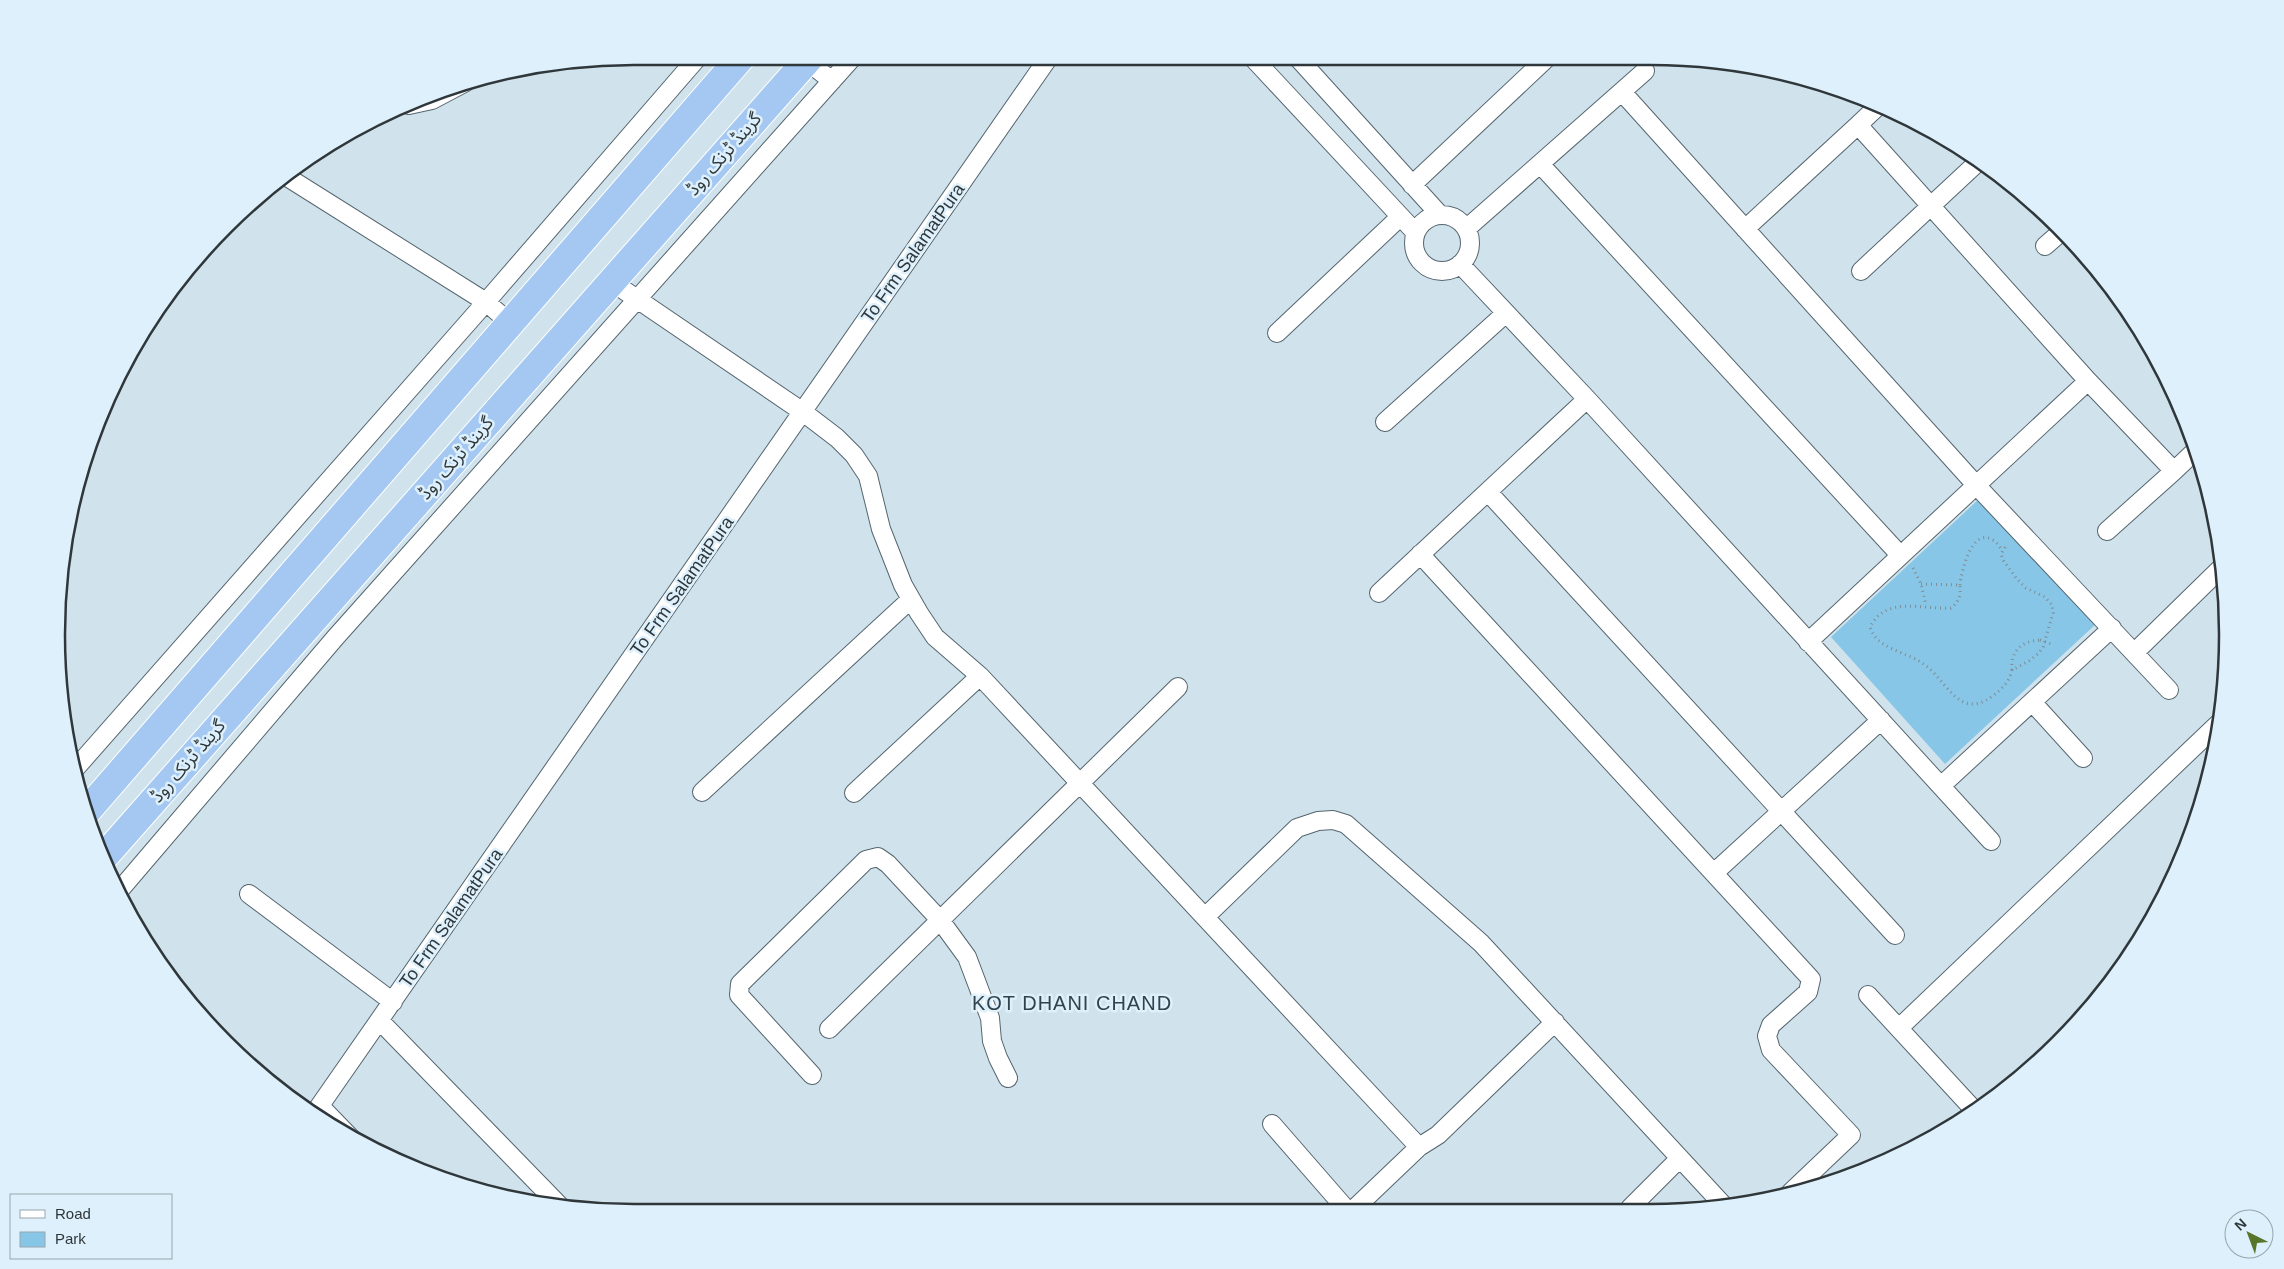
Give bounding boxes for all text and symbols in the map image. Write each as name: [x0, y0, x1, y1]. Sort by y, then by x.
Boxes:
street label: گرینڈ ٹرنک روڈ: [683, 108, 766, 200]
street label: To Frm SalamatPura: [857, 179, 969, 326]
street label: گرینڈ ٹرنک روڈ: [415, 412, 498, 504]
street label: To Frm SalamatPura: [626, 512, 738, 659]
street label: گرینڈ ٹرنک روڈ: [147, 715, 230, 807]
street label: To Frm SalamatPura: [395, 844, 507, 991]
district label: KOT DHANI CHAND: [972, 992, 1172, 1014]
legend: [10, 1194, 172, 1259]
text: Road: [55, 1205, 91, 1222]
north arrow: [2224, 1209, 2274, 1259]
text: N: [2231, 1215, 2249, 1234]
text: Park: [55, 1230, 86, 1247]

